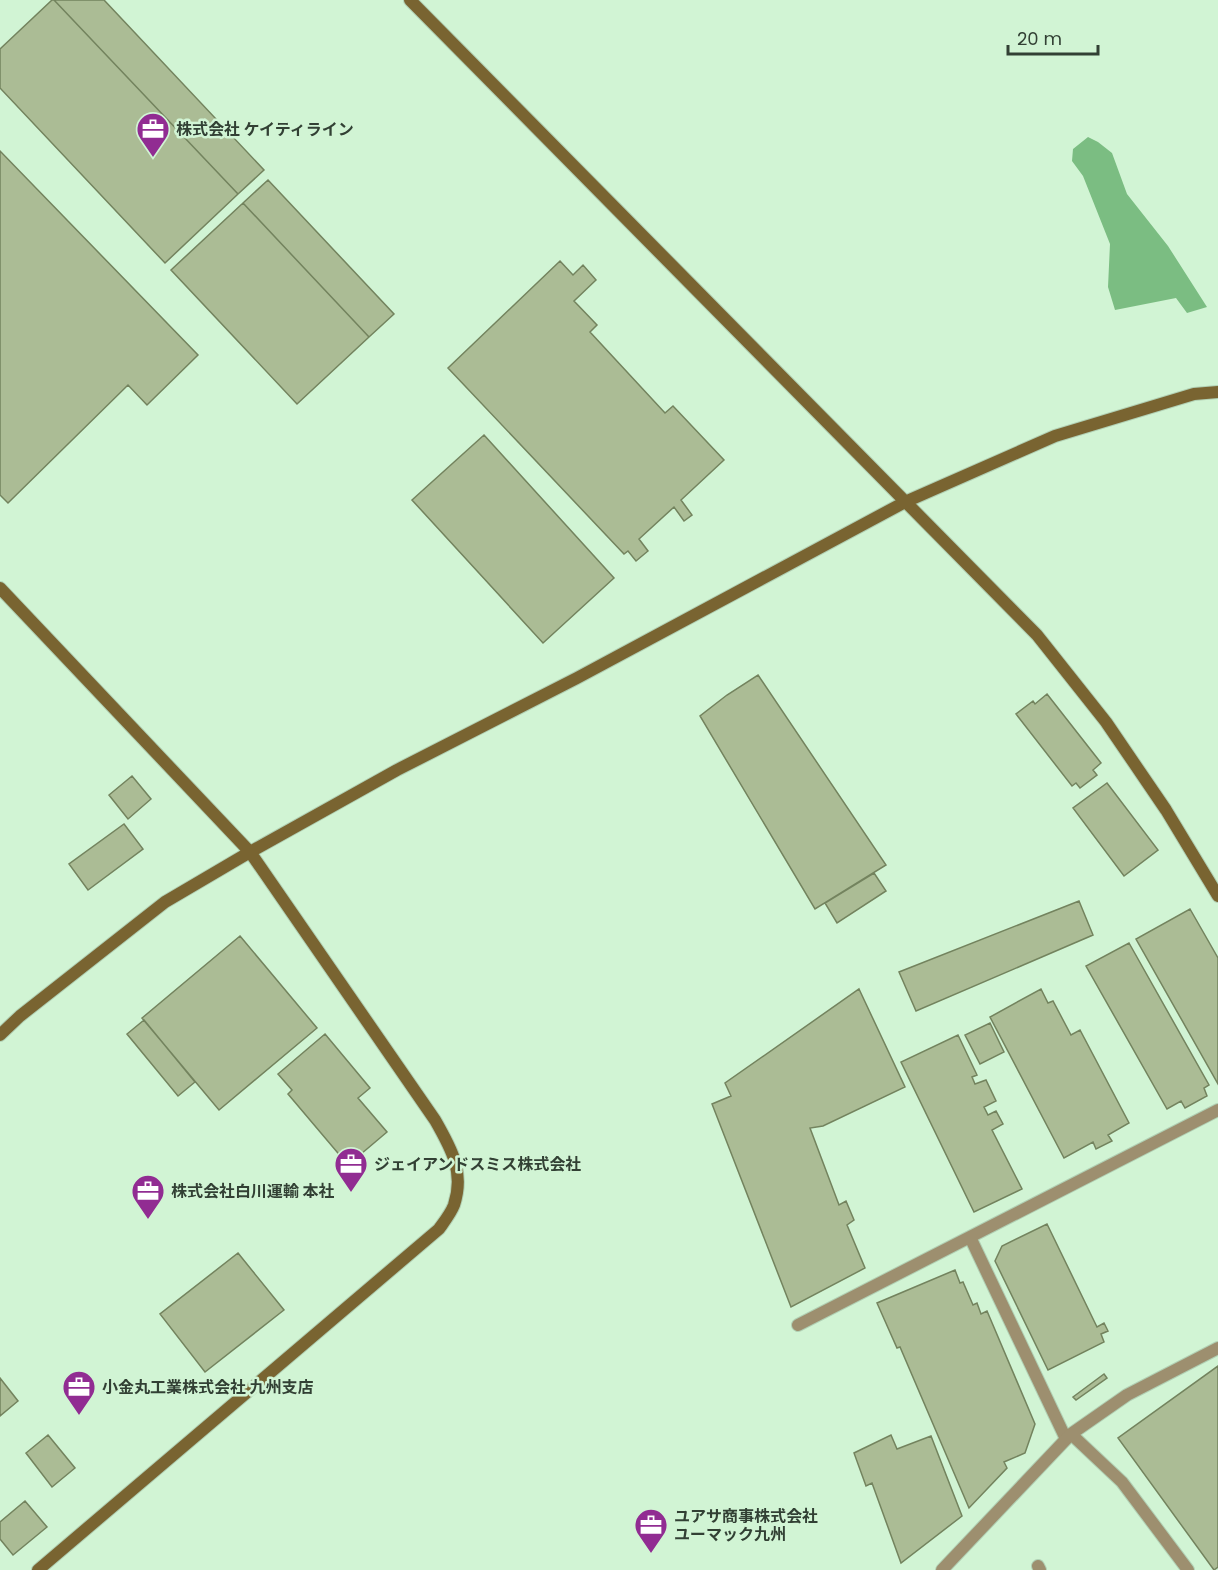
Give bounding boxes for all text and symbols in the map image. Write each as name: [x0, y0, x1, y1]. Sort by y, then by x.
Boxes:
scale bar: [1008, 18, 1098, 56]
text: 20 m: [1017, 26, 1062, 51]
office icon: 株式会社 ケイティライン: [135, 111, 171, 158]
place label: 株式会社 ケイティライン: [176, 118, 354, 141]
office icon: ジェイアンドスミス株式会社: [333, 1146, 369, 1193]
place label: ジェイアンドスミス株式会社: [374, 1153, 581, 1176]
office icon: 株式会社白川運輸 本社: [130, 1173, 166, 1220]
place label: 株式会社白川運輸 本社: [171, 1180, 334, 1203]
office icon: 小金丸工業株式会社 九州支店: [61, 1369, 97, 1416]
place label: 小金丸工業株式会社 九州支店: [102, 1376, 313, 1399]
place label: ユアサ商事株式会社 ユーマック九州: [674, 1505, 818, 1546]
office icon: ユアサ商事株式会社 ユーマック九州: [633, 1507, 669, 1554]

